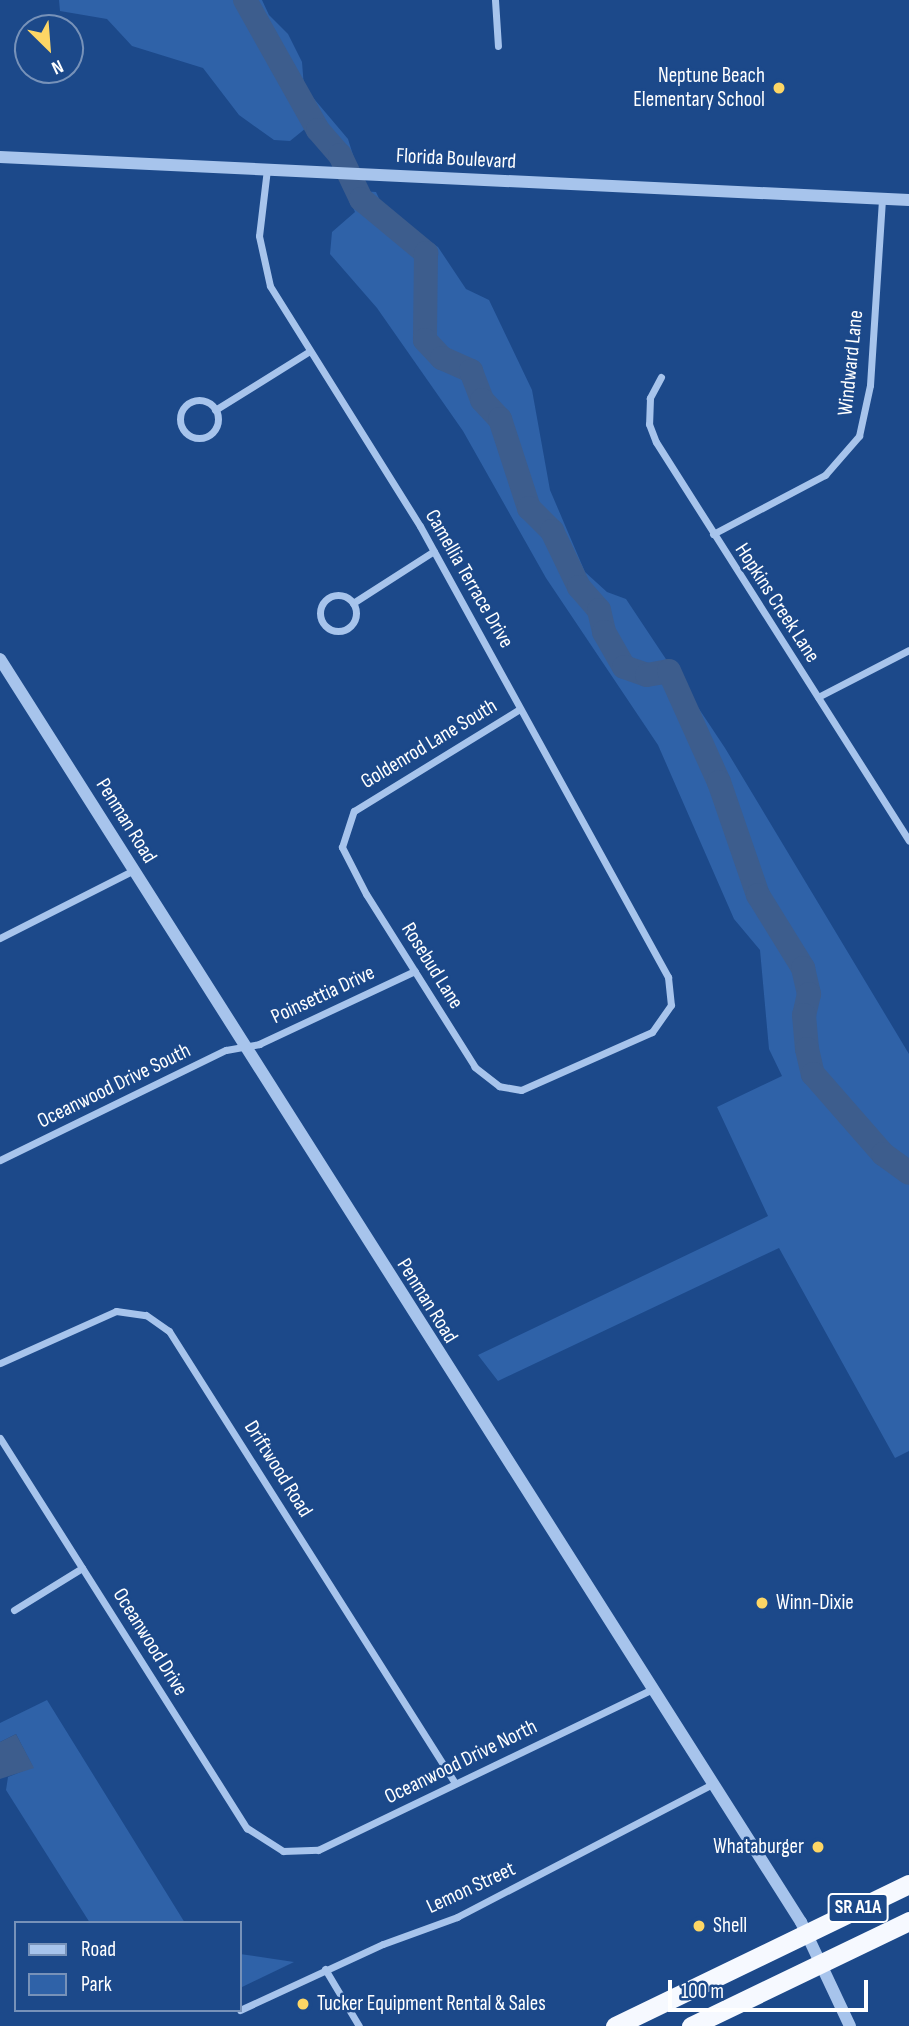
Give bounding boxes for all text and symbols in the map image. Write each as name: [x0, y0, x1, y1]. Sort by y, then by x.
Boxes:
north arrow: [14, 14, 84, 84]
text: N: [48, 54, 67, 79]
place label: Neptune Beach Elementary School: [633, 63, 765, 113]
marker: Neptune Beach Elementary School: [771, 80, 787, 96]
street label: Florida Boulevard: [395, 143, 517, 175]
street label: Windward Lane: [833, 309, 869, 417]
street label: Camellia Terrace Drive: [419, 505, 519, 653]
street label: Hopkins Creek Lane: [729, 539, 825, 667]
street label: Goldenrod Lane South: [356, 693, 502, 795]
street label: Penman Road: [90, 774, 162, 868]
street label: Rosebud Lane: [396, 918, 468, 1014]
street label: Poinsettia Drive: [267, 960, 379, 1030]
street label: Oceanwood Drive South: [33, 1038, 195, 1134]
street label: Penman Road: [391, 1254, 463, 1348]
street label: Driftwood Road: [238, 1416, 318, 1522]
street label: Oceanwood Drive: [107, 1584, 193, 1700]
place label: Winn-Dixie: [776, 1590, 854, 1616]
marker: Winn-Dixie: [754, 1595, 770, 1611]
street label: Oceanwood Drive North: [381, 1714, 541, 1810]
place label: Whataburger: [713, 1834, 804, 1860]
marker: Whataburger: [810, 1839, 826, 1855]
street label: Lemon Street: [423, 1857, 519, 1919]
road number: SR A1A: [826, 1892, 890, 1924]
place label: Shell: [713, 1913, 747, 1939]
marker: Shell: [691, 1918, 707, 1934]
legend: [14, 1921, 242, 2012]
text: Road: [81, 1937, 116, 1962]
scale bar: [671, 1966, 870, 2010]
text: Park: [81, 1972, 112, 1997]
text: 100 m: [681, 1979, 724, 2004]
place label: Tucker Equipment Rental & Sales: [317, 1991, 546, 2017]
marker: Tucker Equipment Rental & Sales: [295, 1996, 311, 2012]

